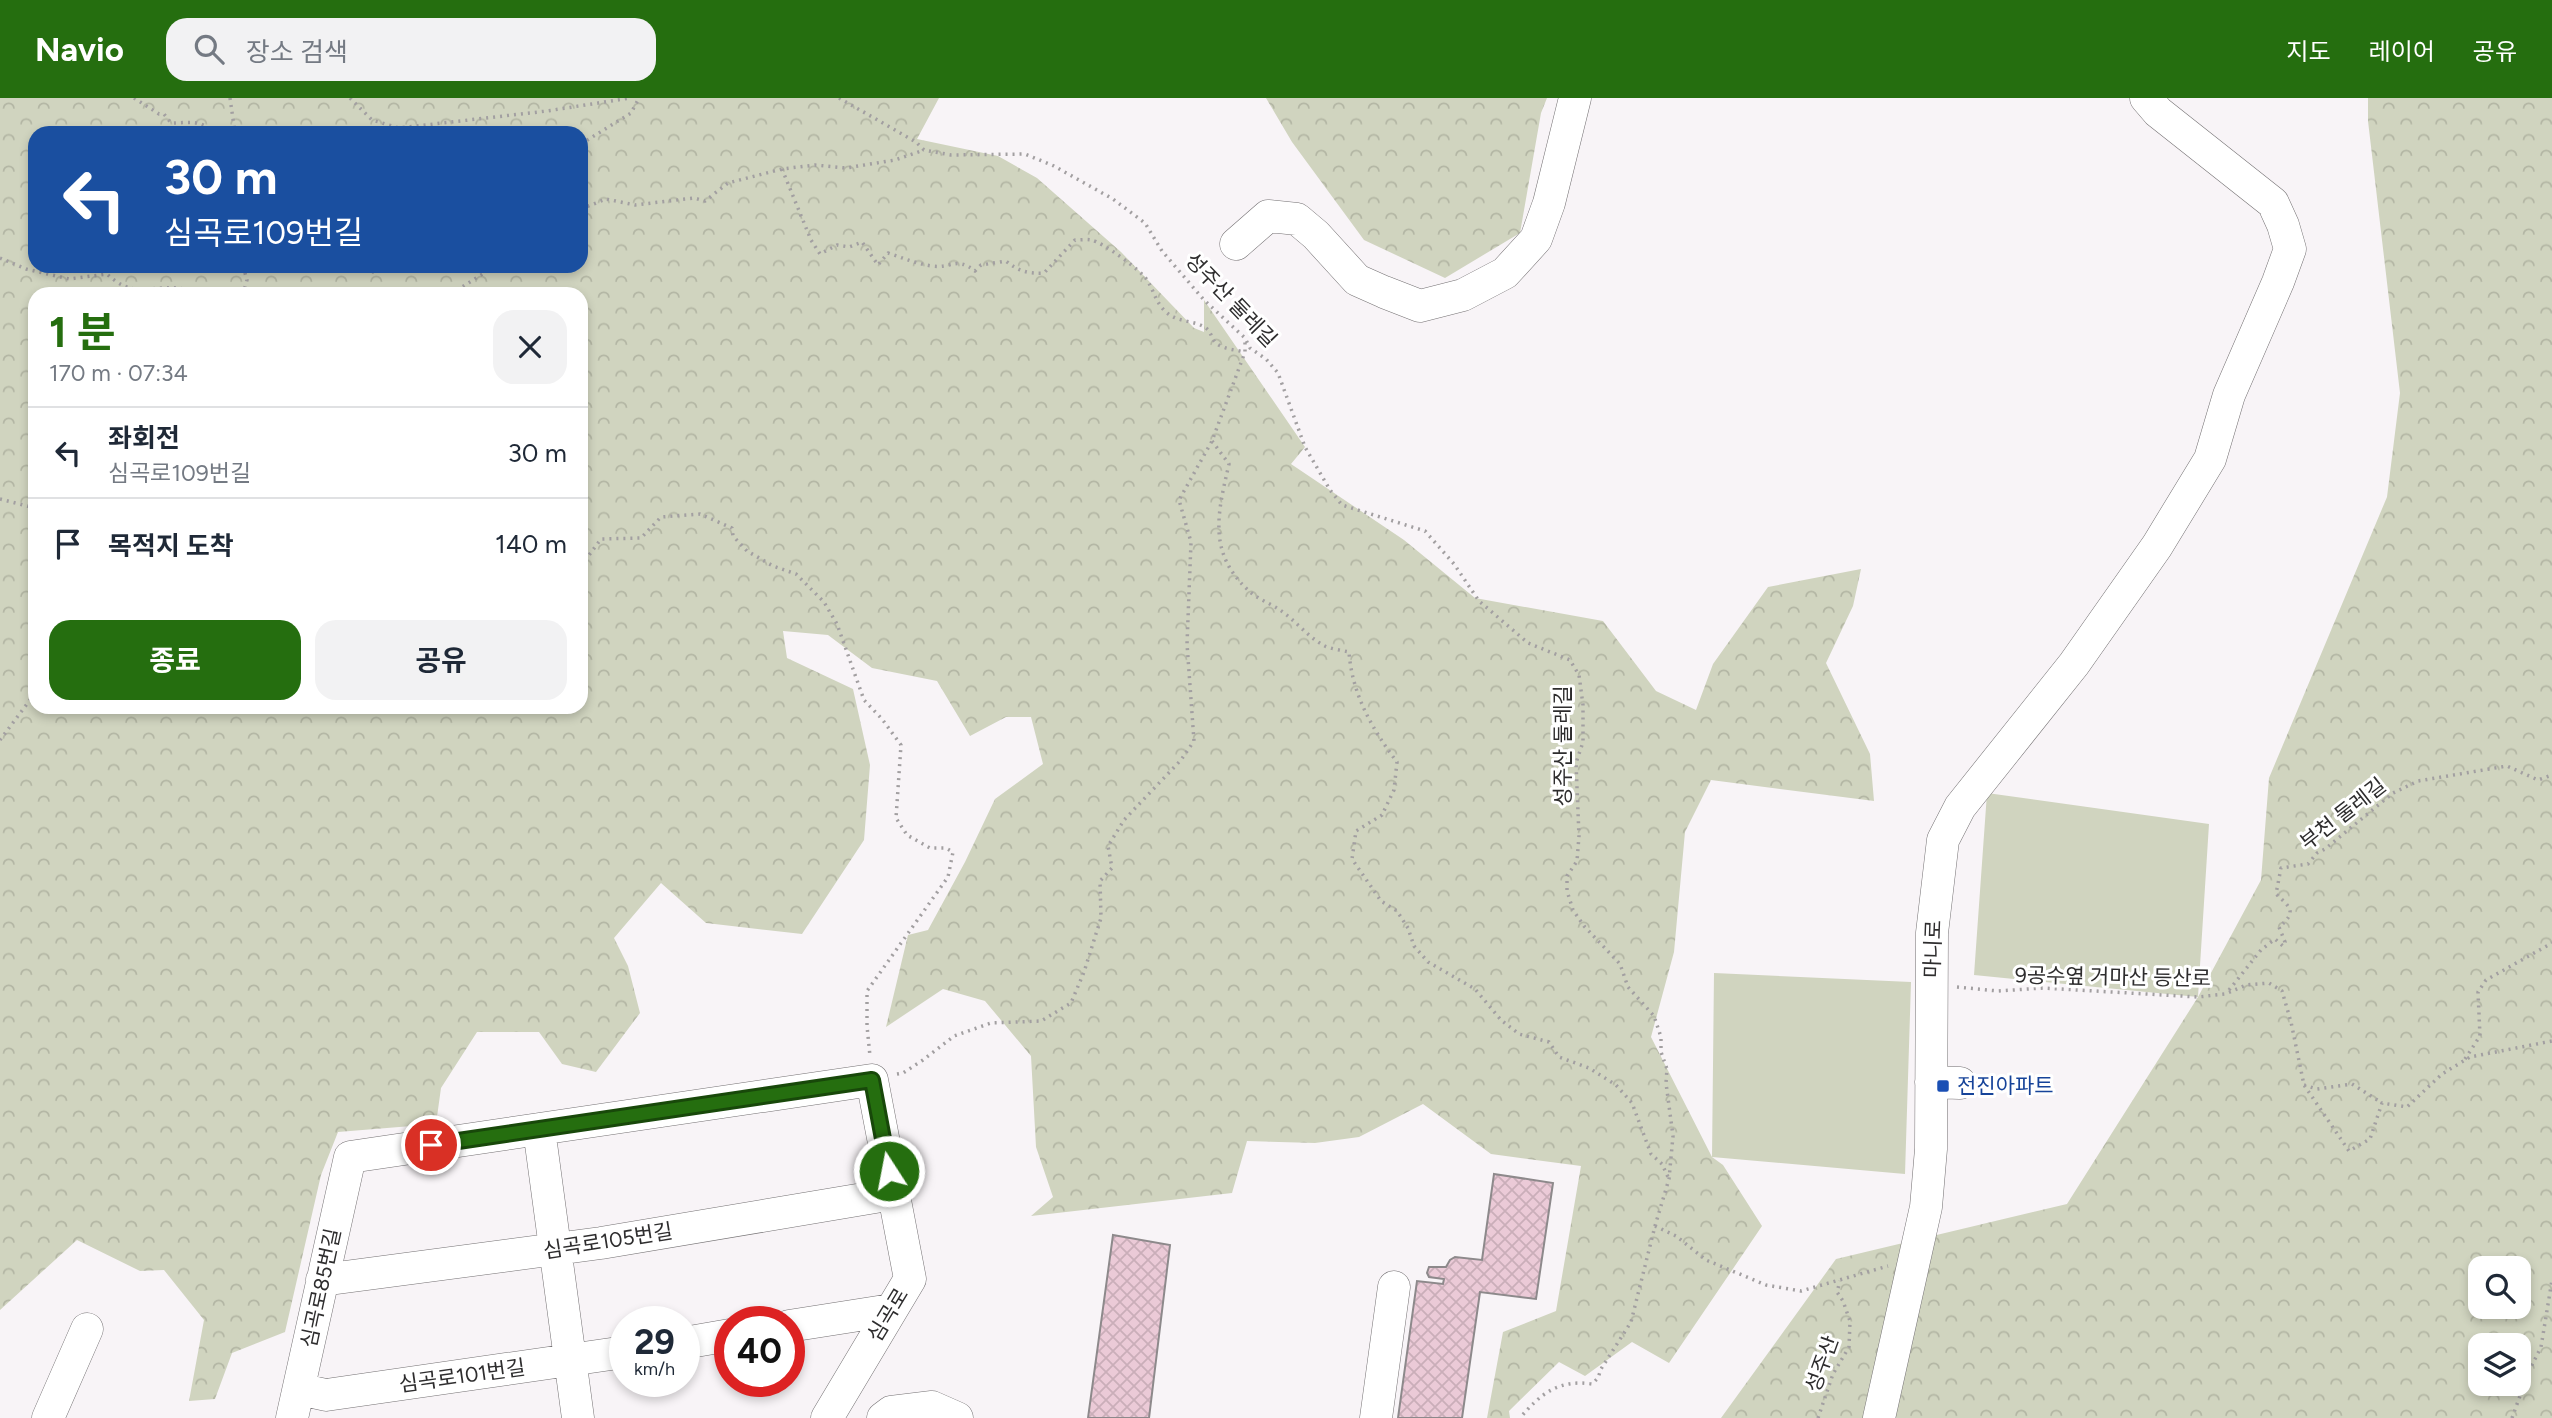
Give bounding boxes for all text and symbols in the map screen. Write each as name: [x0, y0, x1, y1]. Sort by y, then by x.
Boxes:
search box: [166, 18, 656, 81]
text: Navio: [35, 30, 124, 69]
icon: search: [190, 30, 228, 68]
text: 장소 검색: [246, 36, 348, 68]
text: 지도: [2286, 37, 2331, 66]
text: 레이어: [2369, 37, 2435, 66]
text: 공유: [2473, 37, 2517, 66]
text: 30 m: [164, 147, 277, 206]
icon: left: [49, 154, 140, 245]
text: 심곡로109번길: [164, 214, 363, 252]
street label: 성주산 둘레길: [1180, 247, 1282, 352]
text: 1 분: [49, 307, 115, 358]
button: close: [493, 310, 567, 384]
text: 170 m · 07:34: [49, 359, 188, 387]
text: 좌회전: [108, 422, 180, 454]
icon: left: [49, 434, 87, 472]
text: 30 m: [508, 437, 567, 469]
text: 심곡로109번길: [108, 459, 251, 487]
icon: arrive: [49, 525, 87, 563]
text: 140 m: [495, 528, 567, 560]
text: 목적지 도착: [108, 530, 234, 562]
button: 종료: [49, 620, 301, 700]
button: 공유: [315, 620, 567, 700]
street label: 성주산 둘레길: [1550, 685, 1575, 807]
street label: 부천 둘레길: [2295, 772, 2390, 855]
street label: 마니로: [1919, 920, 1946, 978]
street label: 9공수옆 거마산 등산로: [2015, 962, 2211, 991]
place label: 전진아파트: [1957, 1073, 2054, 1098]
marker: 전진아파트: [1935, 1078, 1951, 1094]
pin: [401, 1115, 461, 1175]
icon: arrive: [412, 1126, 450, 1164]
position arrow: [852, 1134, 926, 1208]
street label: 심곡로105번길: [541, 1218, 674, 1263]
street label: 심곡로85번길: [296, 1226, 345, 1350]
map controls: [2468, 1256, 2531, 1396]
button: search: [2468, 1256, 2531, 1319]
street label: 심곡로: [862, 1283, 913, 1346]
speed limit sign: 40: [714, 1306, 805, 1397]
text: 29: [634, 1321, 675, 1363]
street label: 성주산: [1800, 1332, 1843, 1395]
button: layers: [2468, 1333, 2531, 1396]
street label: 심곡로101번길: [397, 1354, 527, 1397]
text: km/h: [634, 1358, 675, 1380]

